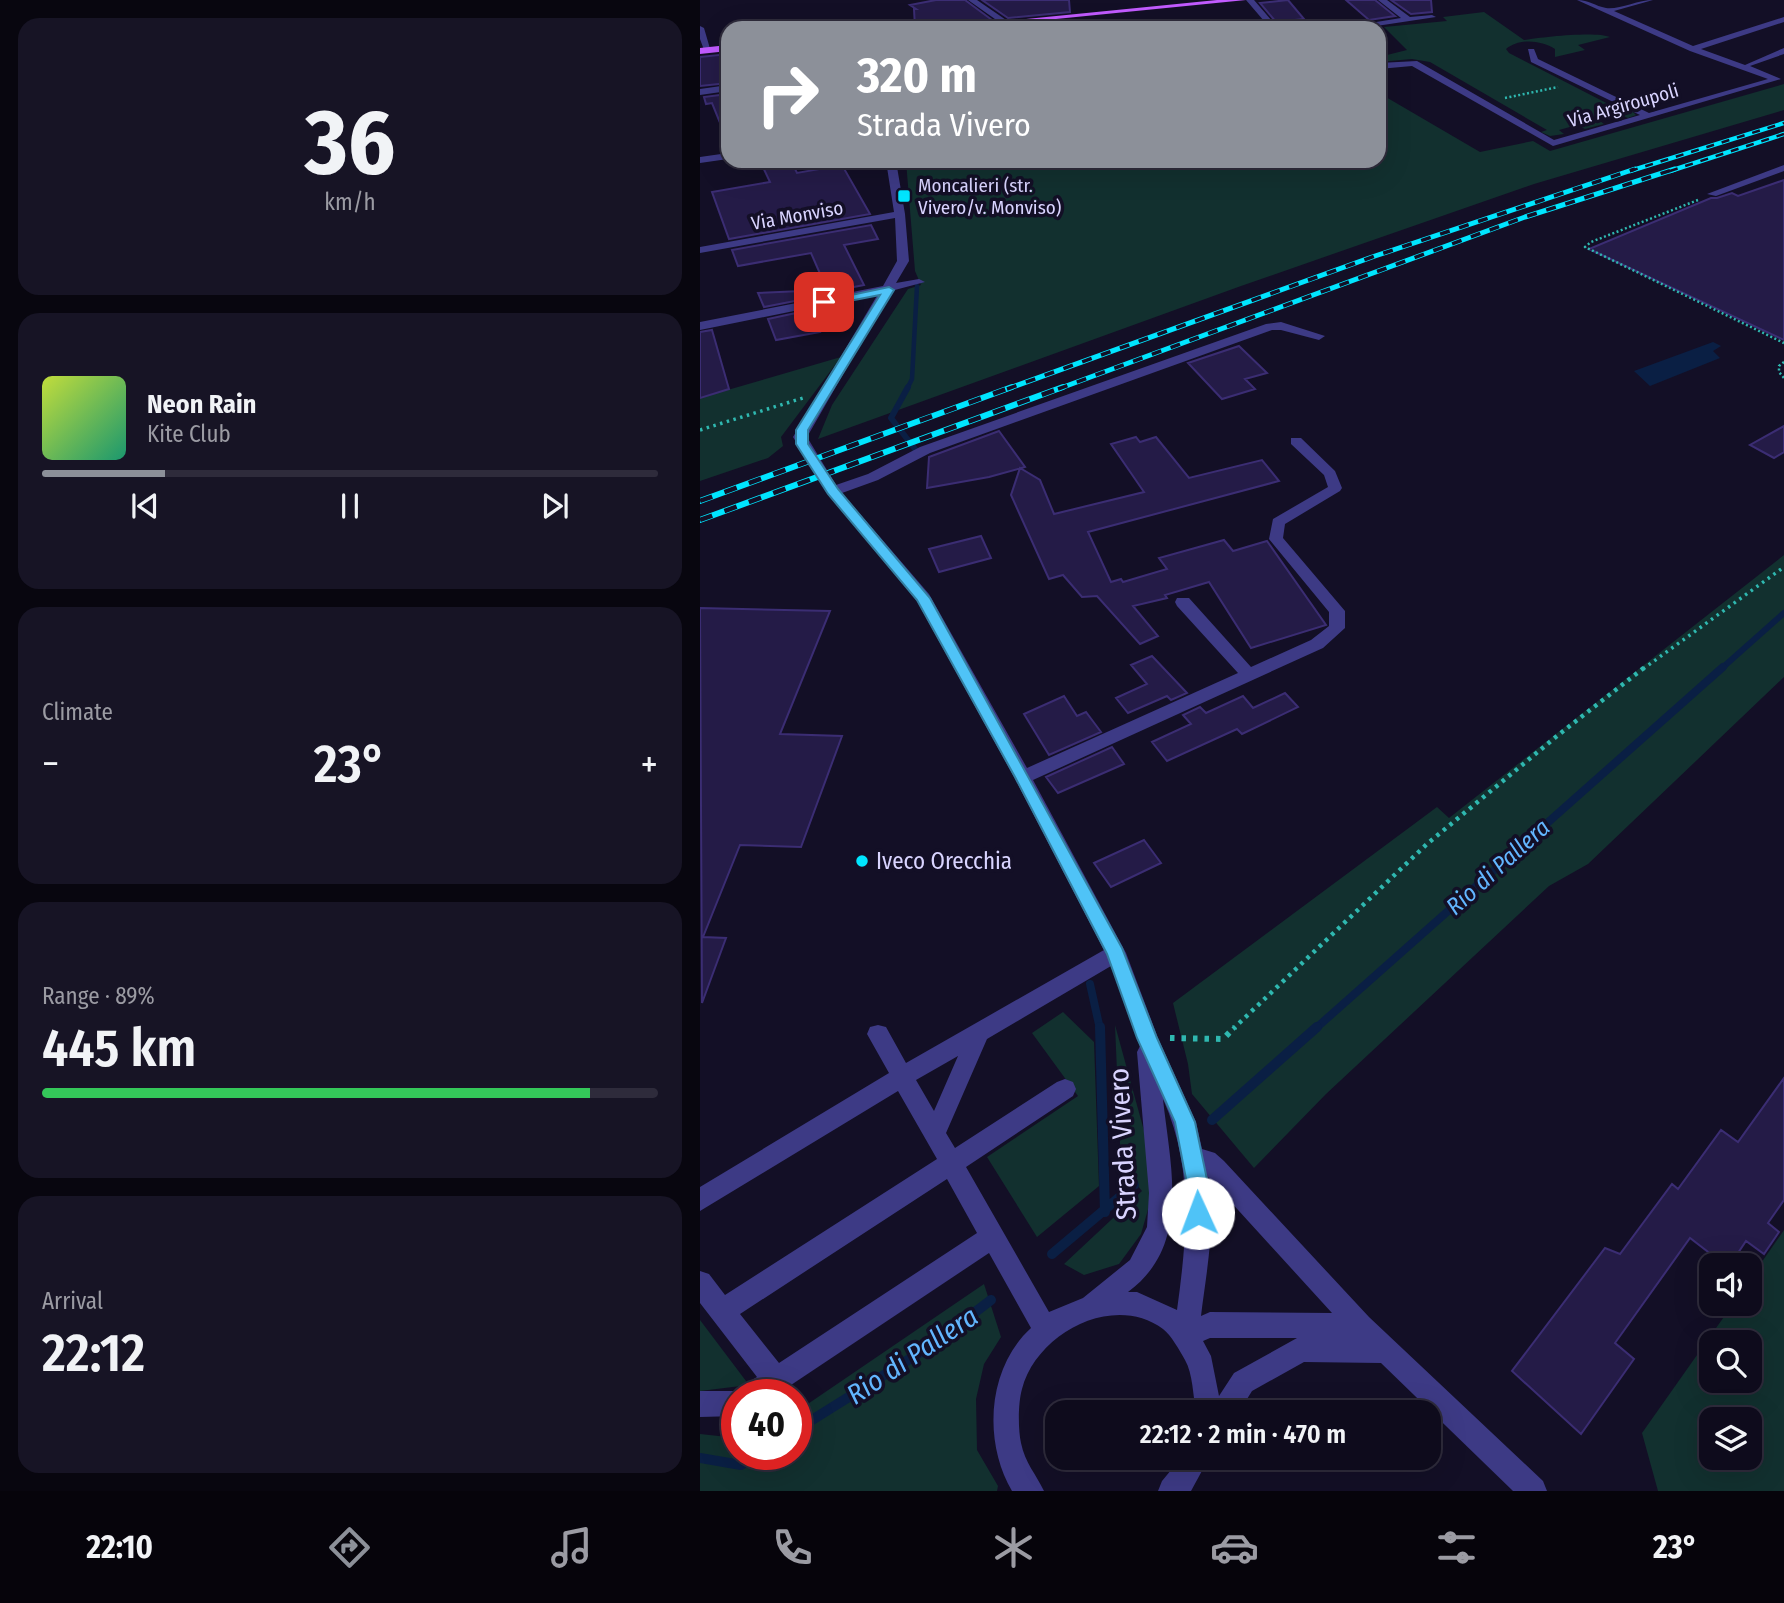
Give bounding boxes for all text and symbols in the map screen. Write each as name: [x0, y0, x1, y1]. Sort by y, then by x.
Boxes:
text: 320 m: [857, 46, 977, 105]
icon: right: [742, 49, 833, 140]
street label: Via Argiroupoli: [1565, 79, 1681, 132]
text: 36: [305, 88, 395, 197]
text: Strada Vivero: [857, 106, 1031, 144]
place label: Moncalieri (str. Vivero/v. Monviso): [918, 174, 1061, 219]
text: km/h: [324, 188, 376, 216]
marker: Moncalieri (str. Vivero/v. Monviso): [896, 188, 912, 204]
street label: Via Monviso: [749, 196, 845, 235]
pin: [794, 272, 854, 332]
icon: arrive: [805, 283, 843, 321]
text: Neon Rain: [147, 389, 256, 420]
text: Kite Club: [147, 420, 231, 448]
icon: previous: [126, 487, 164, 525]
icon: pause: [331, 487, 369, 525]
icon: next: [536, 487, 574, 525]
text: Climate: [42, 698, 113, 726]
text: 23°: [314, 733, 386, 796]
text: −: [42, 741, 59, 787]
text: +: [641, 741, 658, 787]
water label: Rio di Pallera: [1441, 813, 1555, 921]
place label: Iveco Orecchia: [876, 847, 1012, 875]
marker: Iveco Orecchia: [854, 853, 870, 869]
text: Range · 89%: [42, 982, 155, 1010]
text: 445 km: [42, 1017, 196, 1080]
street label: Strada Vivero: [1102, 1067, 1143, 1221]
position arrow: [1161, 1176, 1235, 1250]
map controls: [1699, 1253, 1762, 1470]
button: sound: [1699, 1253, 1762, 1316]
text: Arrival: [42, 1287, 103, 1315]
water label: Rio di Pallera: [840, 1300, 984, 1411]
text: 22:12: [42, 1322, 145, 1385]
button: search: [1699, 1330, 1762, 1393]
speed limit sign: 40: [721, 1379, 812, 1470]
button: layers: [1699, 1407, 1762, 1470]
text: 22:12 · 2 min · 470 m: [1140, 1419, 1346, 1450]
icon: directions: [325, 1523, 374, 1572]
icon: music: [547, 1523, 596, 1572]
icon: phone: [768, 1523, 817, 1572]
icon: climate: [989, 1523, 1038, 1572]
icon: car: [1210, 1523, 1259, 1572]
icon: filters: [1432, 1523, 1481, 1572]
text: 22:10: [86, 1528, 153, 1566]
text: 23°: [1653, 1528, 1698, 1566]

